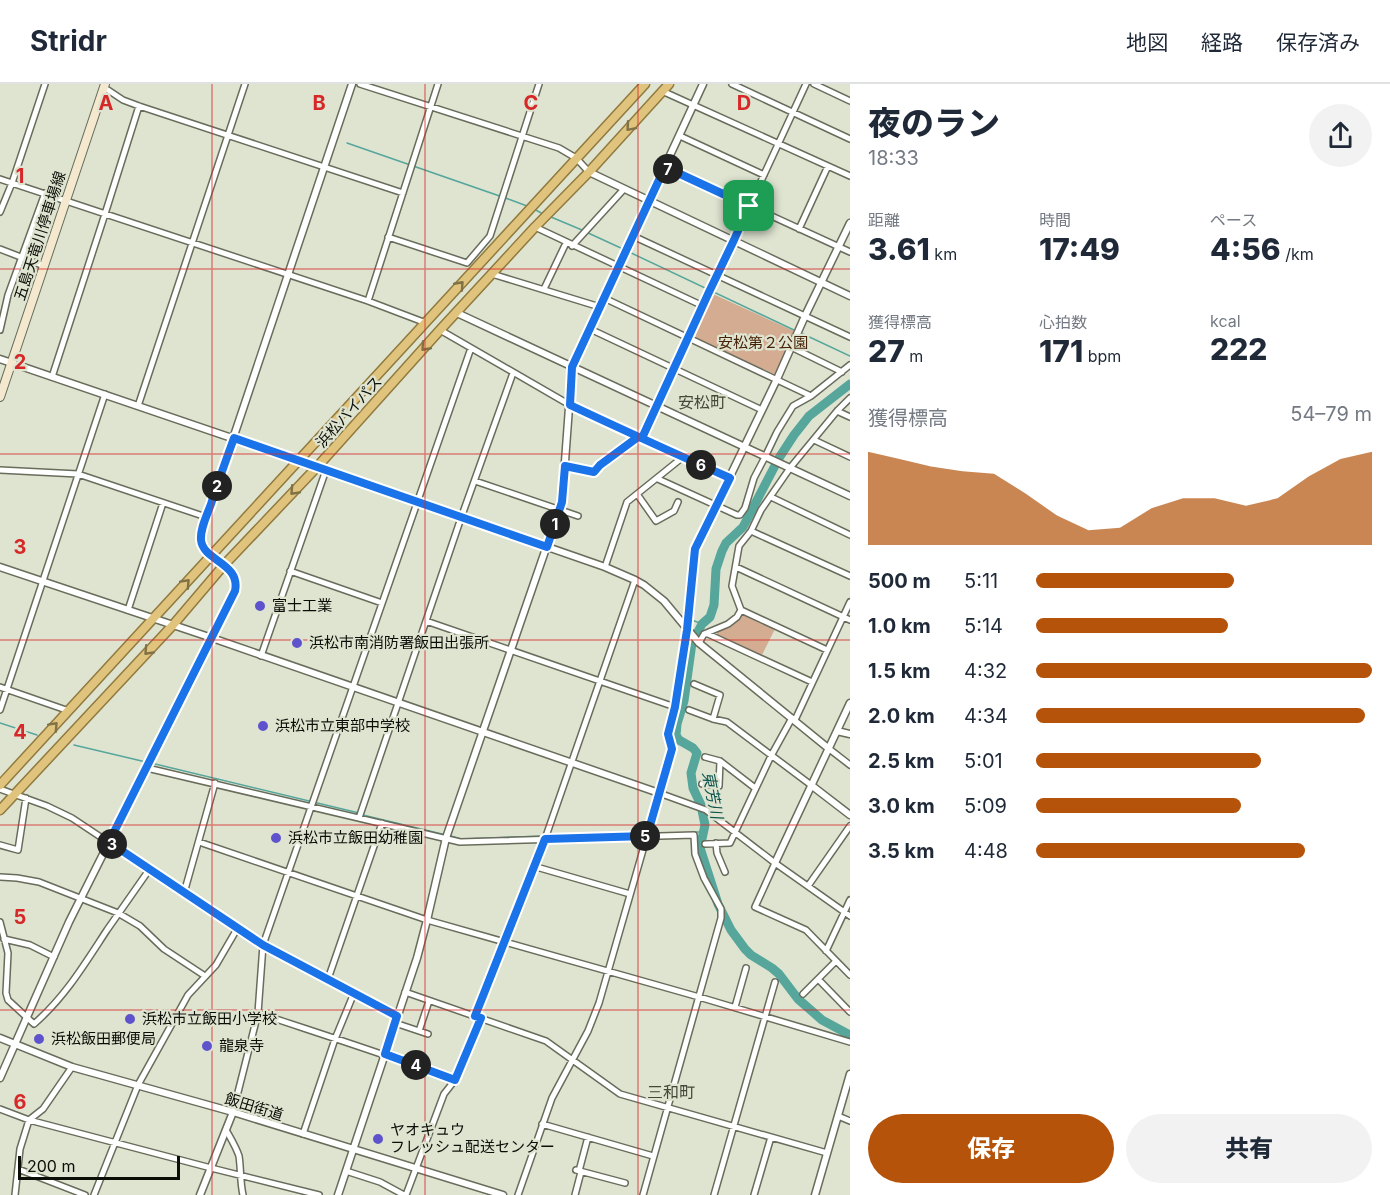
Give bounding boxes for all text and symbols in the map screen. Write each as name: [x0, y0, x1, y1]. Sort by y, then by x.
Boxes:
text: Stridr: [30, 24, 107, 58]
text: 地図: [1126, 30, 1168, 55]
text: 経路: [1201, 30, 1243, 55]
text: 保存済み: [1276, 30, 1360, 55]
text: A: [99, 91, 114, 115]
text: B: [312, 91, 326, 115]
text: C: [524, 91, 538, 115]
text: D: [737, 91, 751, 115]
text: 夜のラン: [868, 103, 1000, 143]
button: share: [1309, 104, 1372, 167]
one-way arrow: [626, 121, 637, 131]
text: 18:33: [868, 146, 919, 170]
pin: 7: [653, 154, 683, 184]
text: 7: [663, 159, 673, 179]
text: 1: [16, 164, 24, 188]
street label: 五島天竜川停車場線: [10, 169, 69, 303]
pin: [723, 180, 774, 231]
icon: arrive: [732, 189, 765, 222]
text: 距離: [868, 210, 900, 230]
text: 時間: [1039, 210, 1071, 230]
text: ペース: [1210, 210, 1257, 230]
text: 3.61: [868, 231, 930, 267]
text: 17:49: [1039, 231, 1120, 267]
text: 4:56: [1210, 231, 1281, 267]
text: km: [930, 244, 957, 264]
text: /km: [1281, 244, 1314, 264]
one-way arrow: [453, 281, 464, 291]
text: kcal: [1210, 311, 1241, 331]
text: 獲得標高: [868, 312, 932, 332]
text: 心拍数: [1039, 312, 1087, 332]
text: 222: [1210, 331, 1267, 367]
park label: 安松第２公園: [718, 333, 808, 352]
text: 27: [868, 333, 905, 369]
text: 171: [1039, 333, 1083, 369]
one-way arrow: [421, 340, 432, 351]
text: m: [905, 346, 923, 366]
text: bpm: [1083, 346, 1121, 366]
text: 2: [14, 350, 26, 374]
street label: 浜松バイパス: [312, 372, 386, 451]
district label: 安松町: [678, 392, 726, 412]
text: 54–79 m: [1290, 402, 1372, 426]
text: 獲得標高: [868, 406, 948, 430]
pin: 6: [686, 450, 716, 480]
text: 6: [696, 455, 706, 475]
pin: 2: [202, 471, 232, 501]
text: 2: [212, 476, 222, 496]
one-way arrow: [290, 485, 301, 495]
pin: 1: [540, 509, 570, 539]
text: 1: [552, 514, 558, 534]
text: 3: [14, 535, 26, 559]
text: 500 m: [868, 569, 931, 593]
text: 5:11: [964, 569, 998, 593]
one-way arrow: [179, 579, 190, 589]
place label: 富士工業: [272, 596, 332, 615]
marker: 富士工業: [253, 599, 267, 613]
text: 1.0 km: [868, 614, 931, 638]
text: 5:14: [964, 614, 1003, 638]
place label: 浜松市南消防署飯田出張所: [309, 633, 489, 652]
marker: 浜松市南消防署飯田出張所: [290, 636, 304, 650]
one-way arrow: [145, 643, 156, 654]
text: 1.5 km: [868, 659, 931, 683]
text: 4:32: [964, 659, 1007, 683]
text: 2.0 km: [868, 704, 935, 728]
text: 4:34: [964, 704, 1008, 728]
place label: 浜松市立東部中学校: [275, 716, 410, 735]
marker: 浜松市立東部中学校: [256, 719, 270, 733]
text: 4: [13, 720, 27, 744]
one-way arrow: [47, 723, 58, 733]
text: 2.5 km: [868, 749, 935, 773]
text: 5:01: [964, 749, 1003, 773]
water label: 東芳川: [699, 770, 728, 822]
text: 3.0 km: [868, 794, 935, 818]
text: 5:09: [964, 794, 1007, 818]
pin: 5: [630, 821, 660, 851]
text: 5: [640, 826, 650, 846]
place label: 浜松市立飯田幼稚園: [288, 828, 423, 847]
pin: 3: [97, 829, 127, 859]
marker: 浜松市立飯田幼稚園: [269, 831, 283, 845]
text: 3: [107, 834, 117, 854]
text: 3.5 km: [868, 839, 934, 863]
text: 4:48: [964, 839, 1008, 863]
text: 5: [14, 905, 26, 929]
place label: 浜松市立飯田小学校: [142, 1009, 277, 1028]
marker: 浜松市立飯田小学校: [123, 1012, 137, 1026]
place label: 浜松飯田郵便局: [51, 1029, 156, 1048]
marker: 浜松飯田郵便局: [32, 1032, 46, 1046]
place label: 龍泉寺: [219, 1036, 264, 1055]
marker: 龍泉寺: [200, 1039, 214, 1053]
pin: 4: [401, 1050, 431, 1080]
text: 4: [411, 1055, 421, 1075]
district label: 三和町: [647, 1082, 695, 1102]
street label: 飯田街道: [223, 1089, 286, 1124]
text: 6: [14, 1090, 27, 1114]
button: 保存: [868, 1114, 1114, 1183]
button: 共有: [1126, 1114, 1372, 1183]
place label: ヤオキュウ フレッシュ配送センター: [390, 1120, 555, 1156]
marker: ヤオキュウ フレッシュ配送センター: [371, 1132, 385, 1146]
scale bar: [18, 1153, 180, 1180]
text: 200 m: [27, 1156, 75, 1176]

